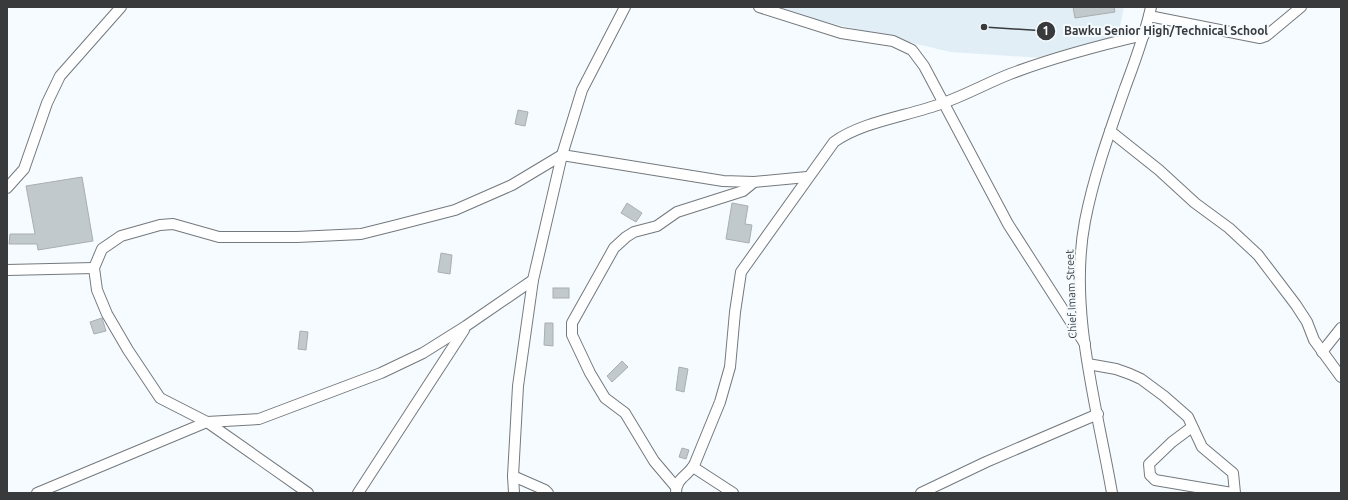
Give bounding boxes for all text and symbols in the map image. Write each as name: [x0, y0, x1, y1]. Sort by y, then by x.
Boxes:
callout: Bawku Senior High/Technical School: [1036, 19, 1276, 43]
text: 1: [1043, 24, 1049, 37]
text: Bawku Senior High/Technical School: [1064, 24, 1268, 37]
street label: Chief Imam Street: [1063, 249, 1079, 339]

